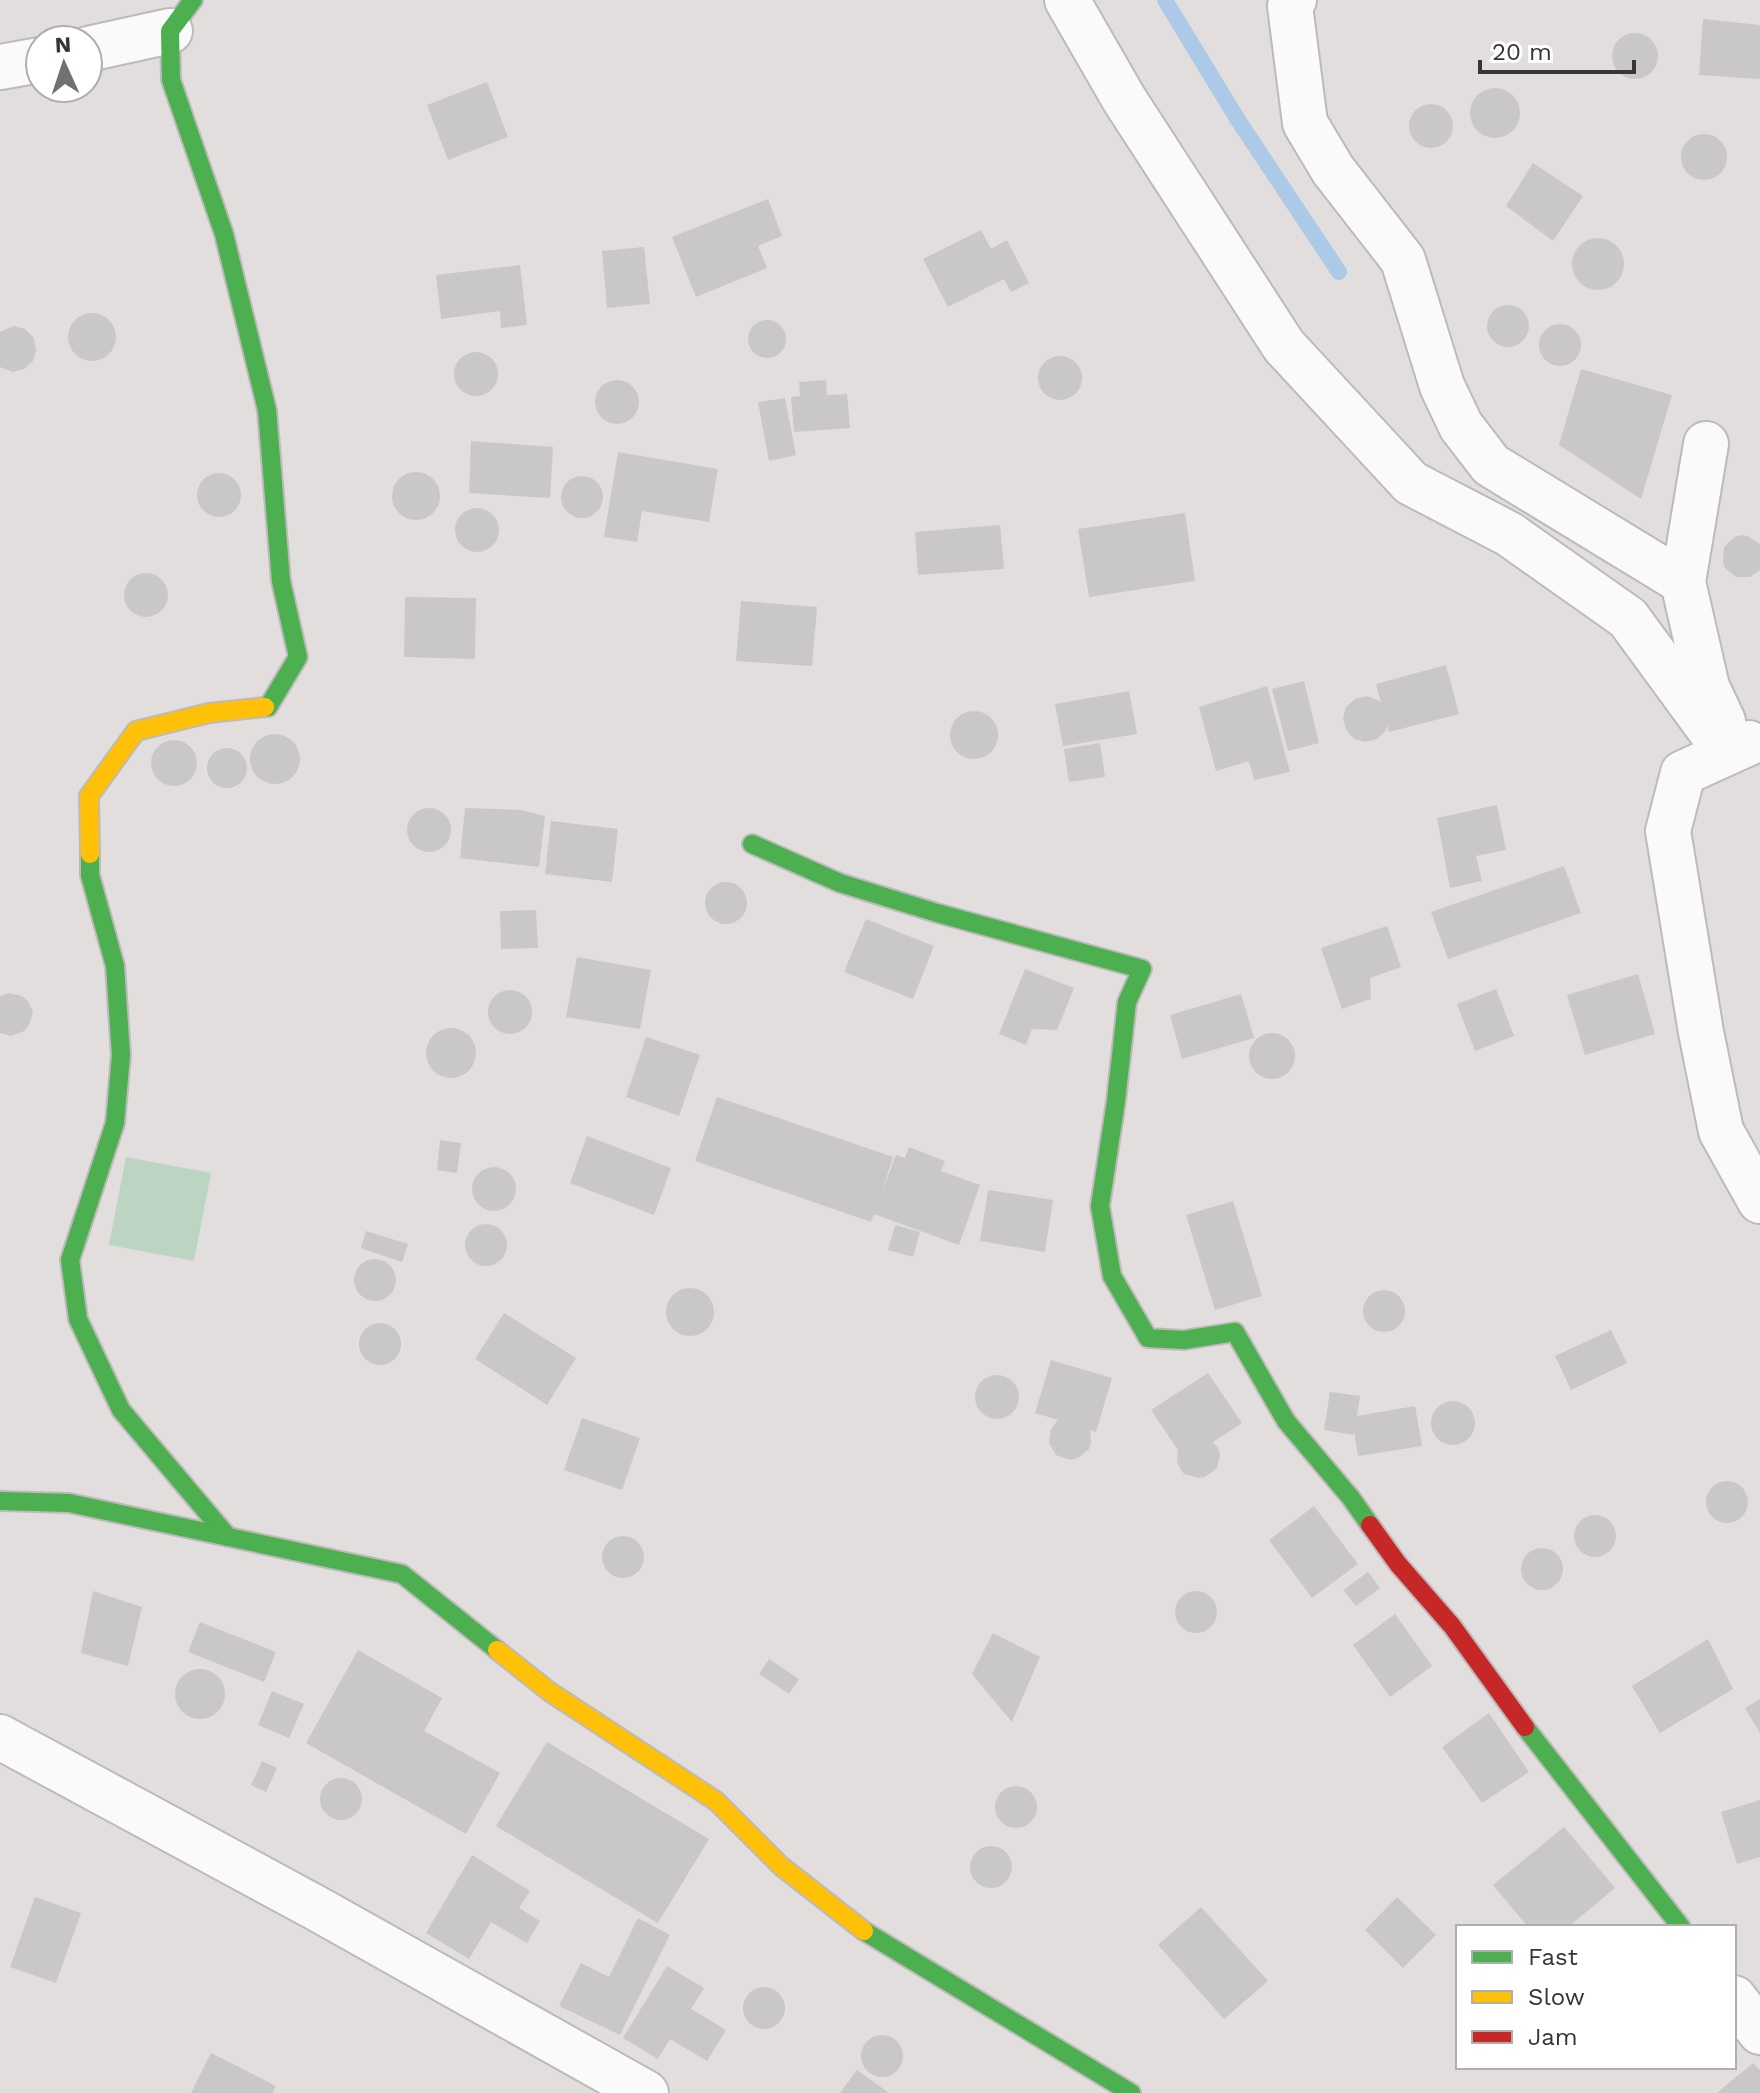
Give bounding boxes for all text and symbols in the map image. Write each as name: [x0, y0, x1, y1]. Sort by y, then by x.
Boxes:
north arrow: [24, 24, 104, 104]
scale bar: [1480, 24, 1634, 74]
text: N: [54, 32, 72, 57]
text: 20 m: [1492, 38, 1552, 66]
legend: [1456, 1925, 1736, 2069]
text: Fast: [1528, 1943, 1578, 1971]
text: Slow: [1528, 1983, 1585, 2011]
text: Jam: [1528, 2023, 1578, 2051]

